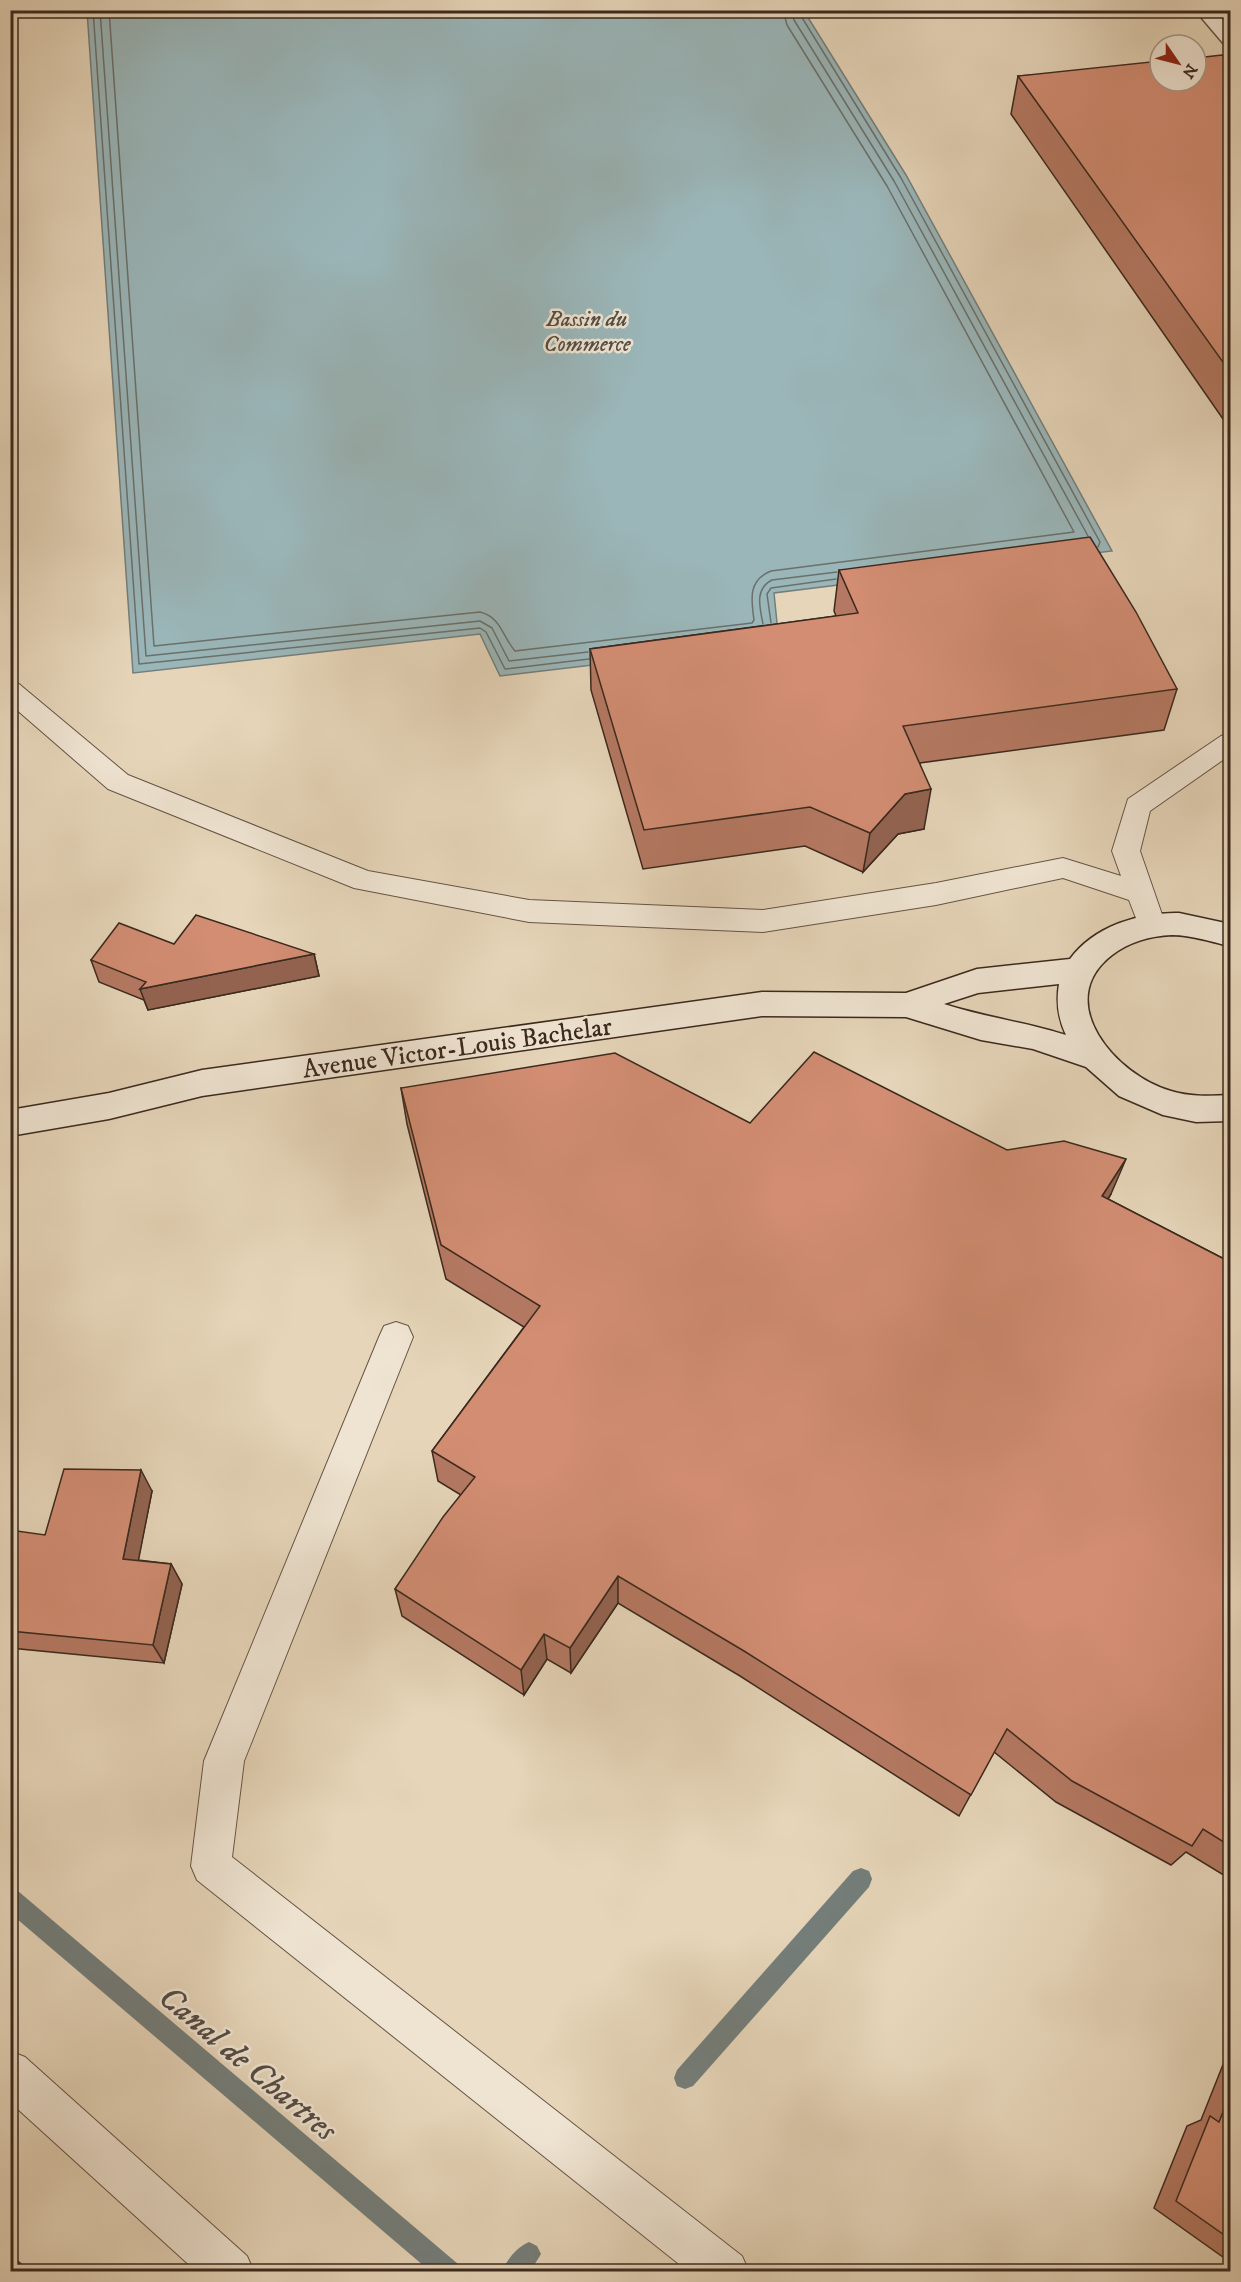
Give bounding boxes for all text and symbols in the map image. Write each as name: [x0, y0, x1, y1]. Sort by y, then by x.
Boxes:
north arrow: [1148, 33, 1208, 93]
text: N: [1178, 60, 1201, 82]
water label: Bassin du Commerce: [543, 306, 631, 358]
street label: Avenue Victor-Louis Bachelar: [300, 1010, 614, 1087]
water label: Canal de Chartres: [150, 1977, 346, 2151]

